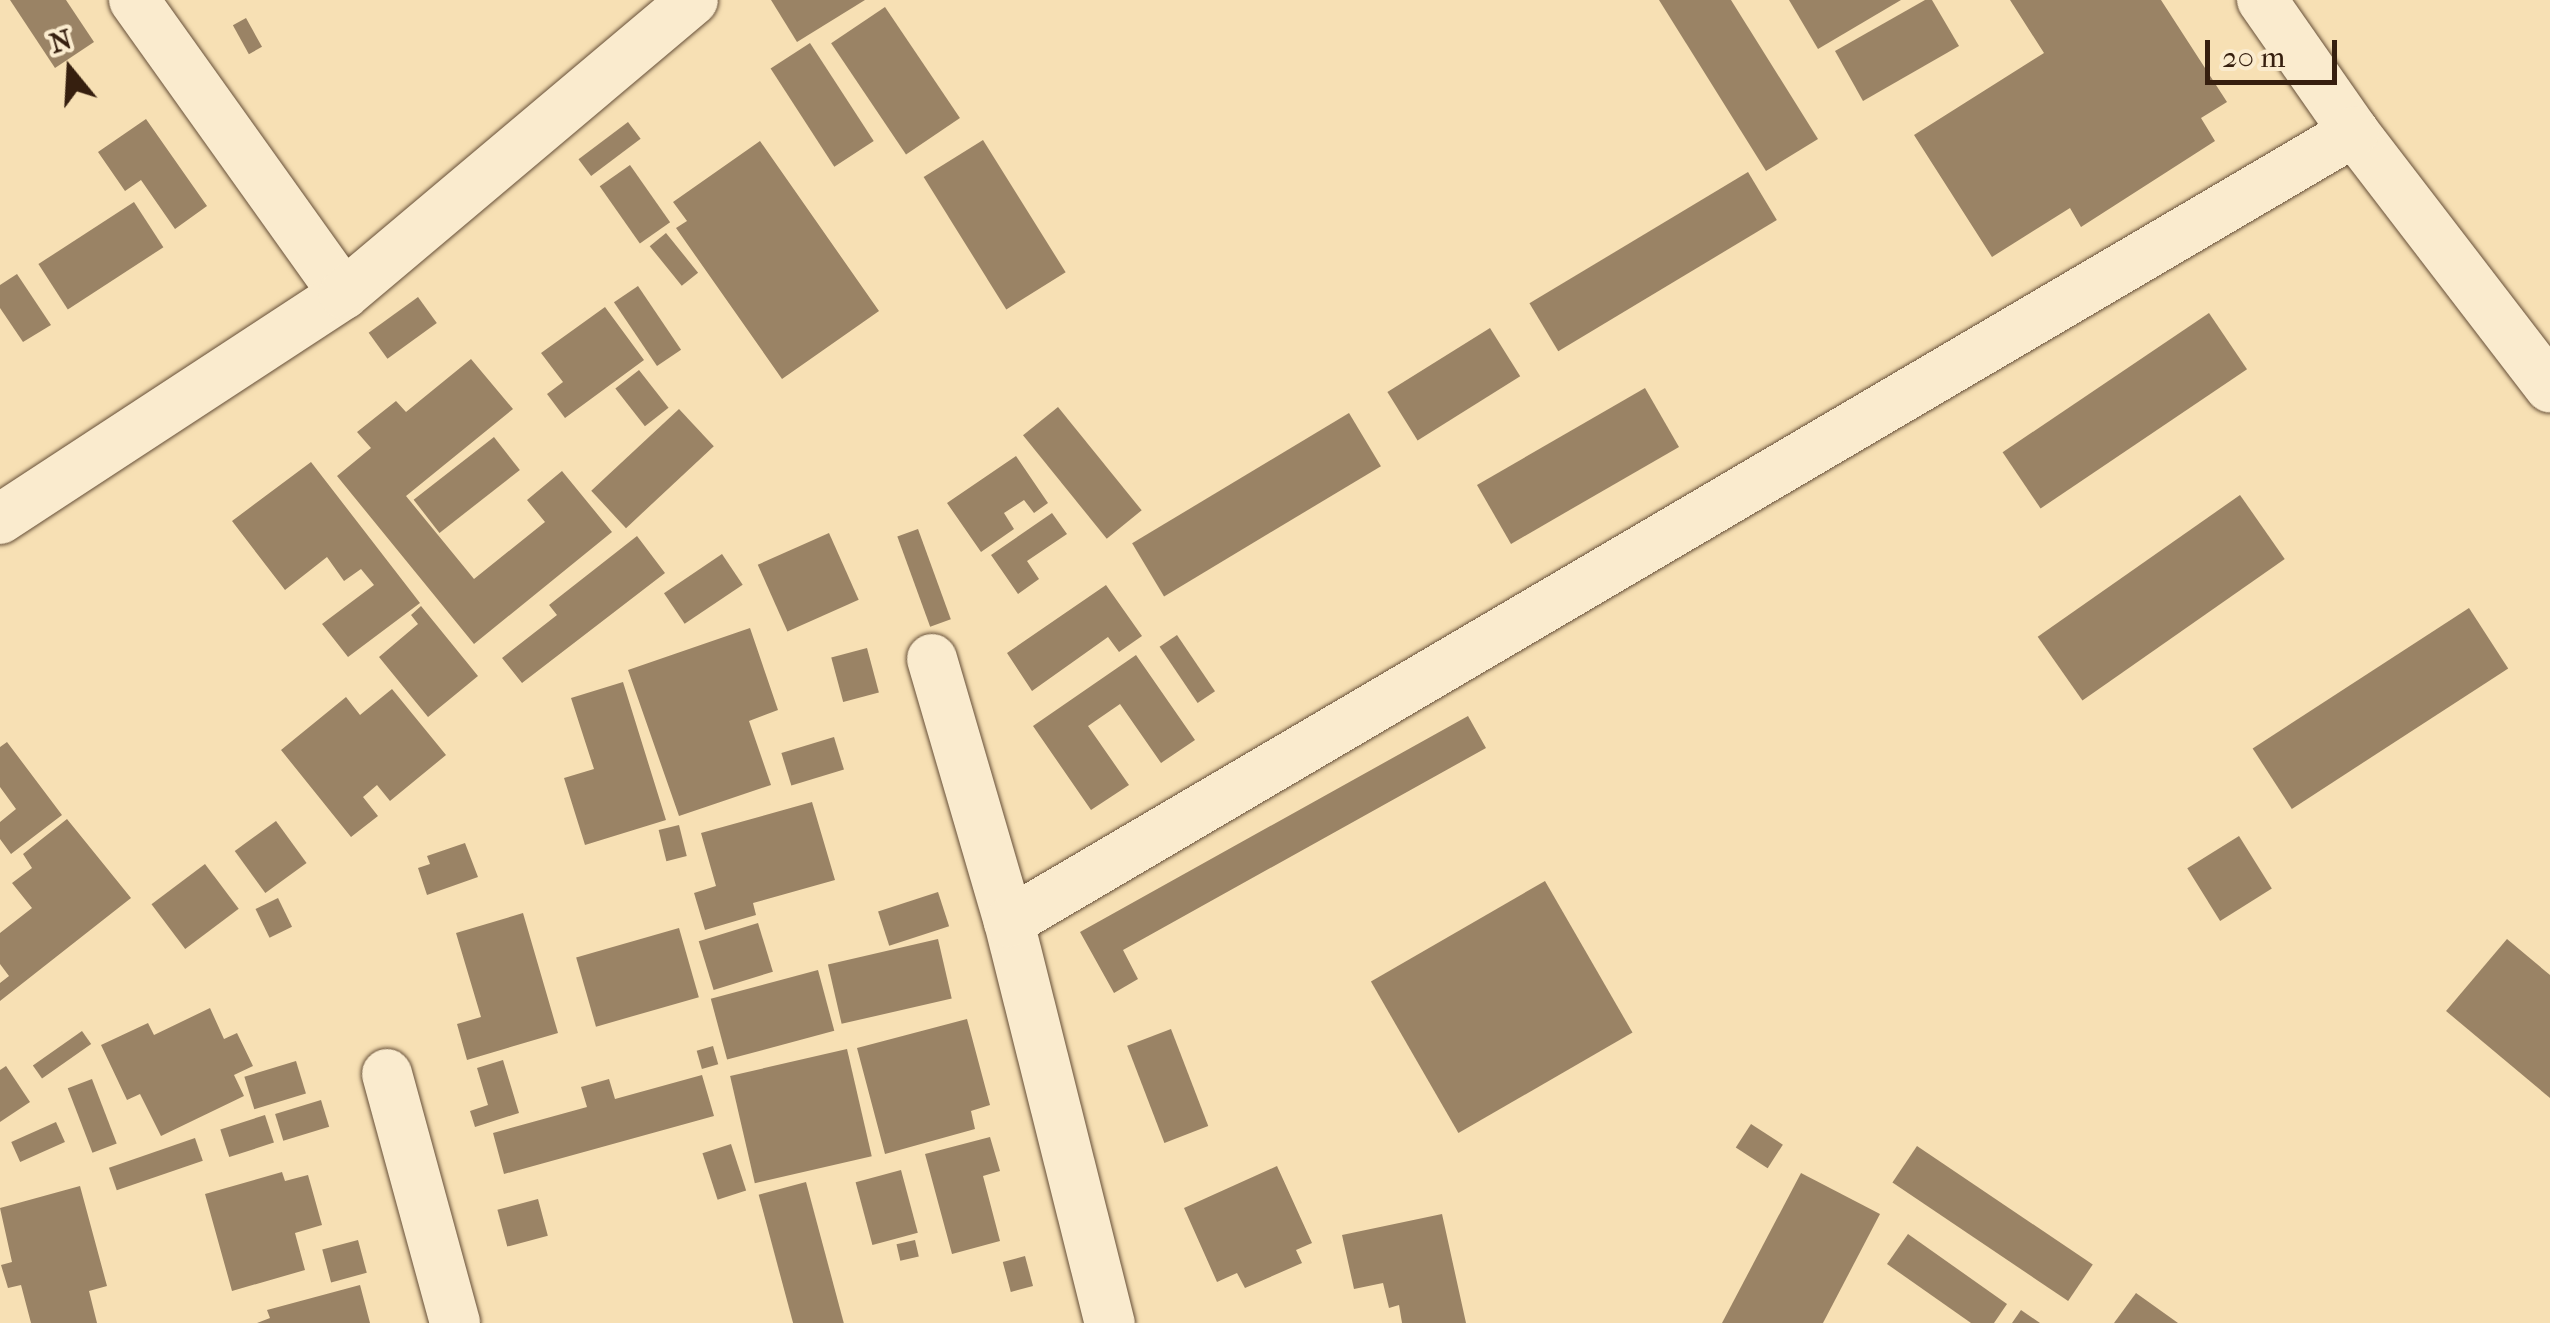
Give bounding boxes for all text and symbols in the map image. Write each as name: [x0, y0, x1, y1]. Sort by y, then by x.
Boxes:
north arrow: [20, 20, 120, 120]
scale bar: [2210, 20, 2342, 82]
text: N: [45, 22, 76, 60]
text: 20 m: [2222, 40, 2285, 75]

